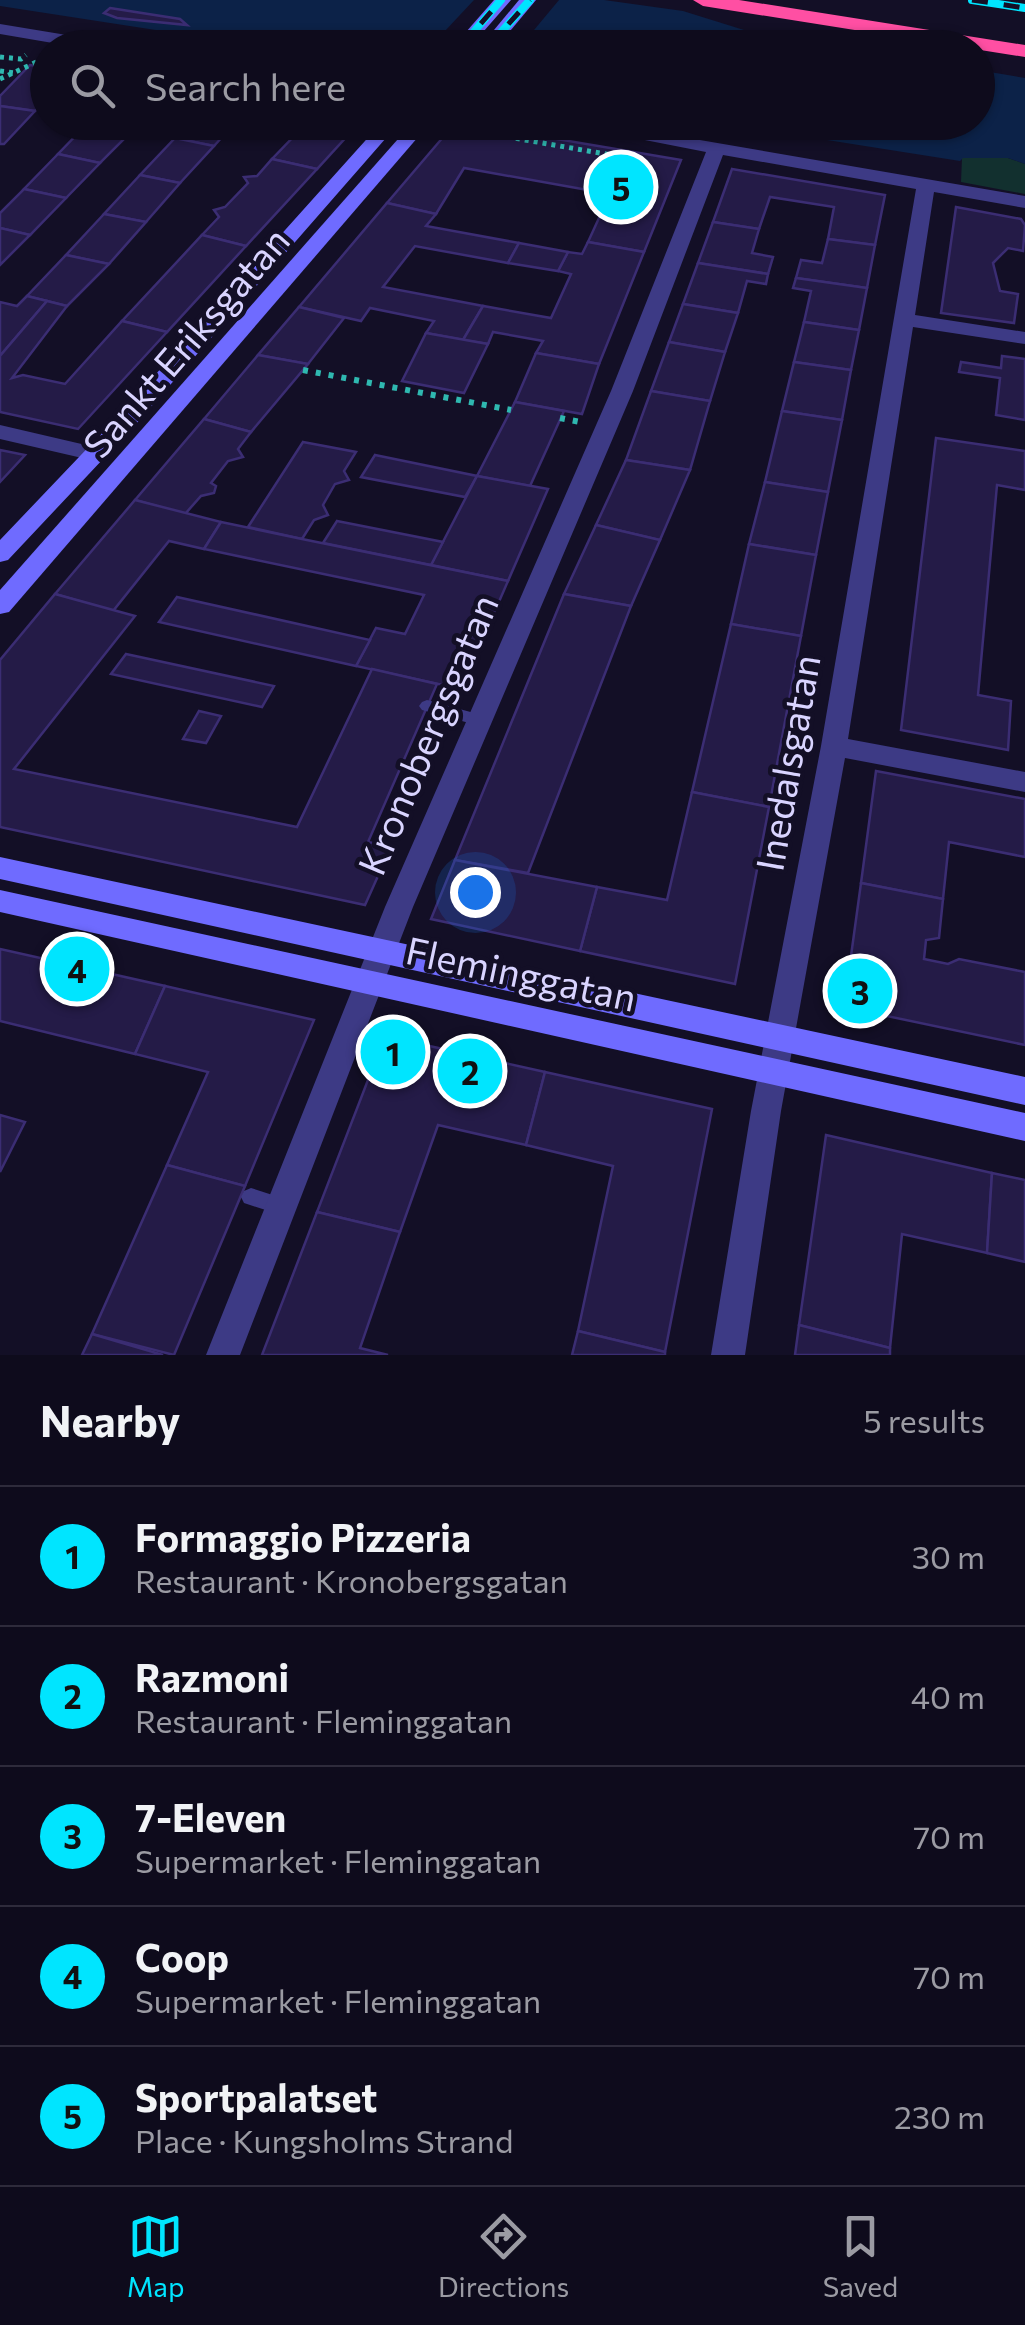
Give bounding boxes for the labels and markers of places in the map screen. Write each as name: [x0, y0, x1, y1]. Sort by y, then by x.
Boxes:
pin: 5: [588, 150, 654, 224]
pin: 4: [44, 932, 110, 1006]
pin: 3: [828, 954, 892, 1028]
pin: 1: [360, 1014, 426, 1090]
pin: 2: [438, 1034, 502, 1108]

